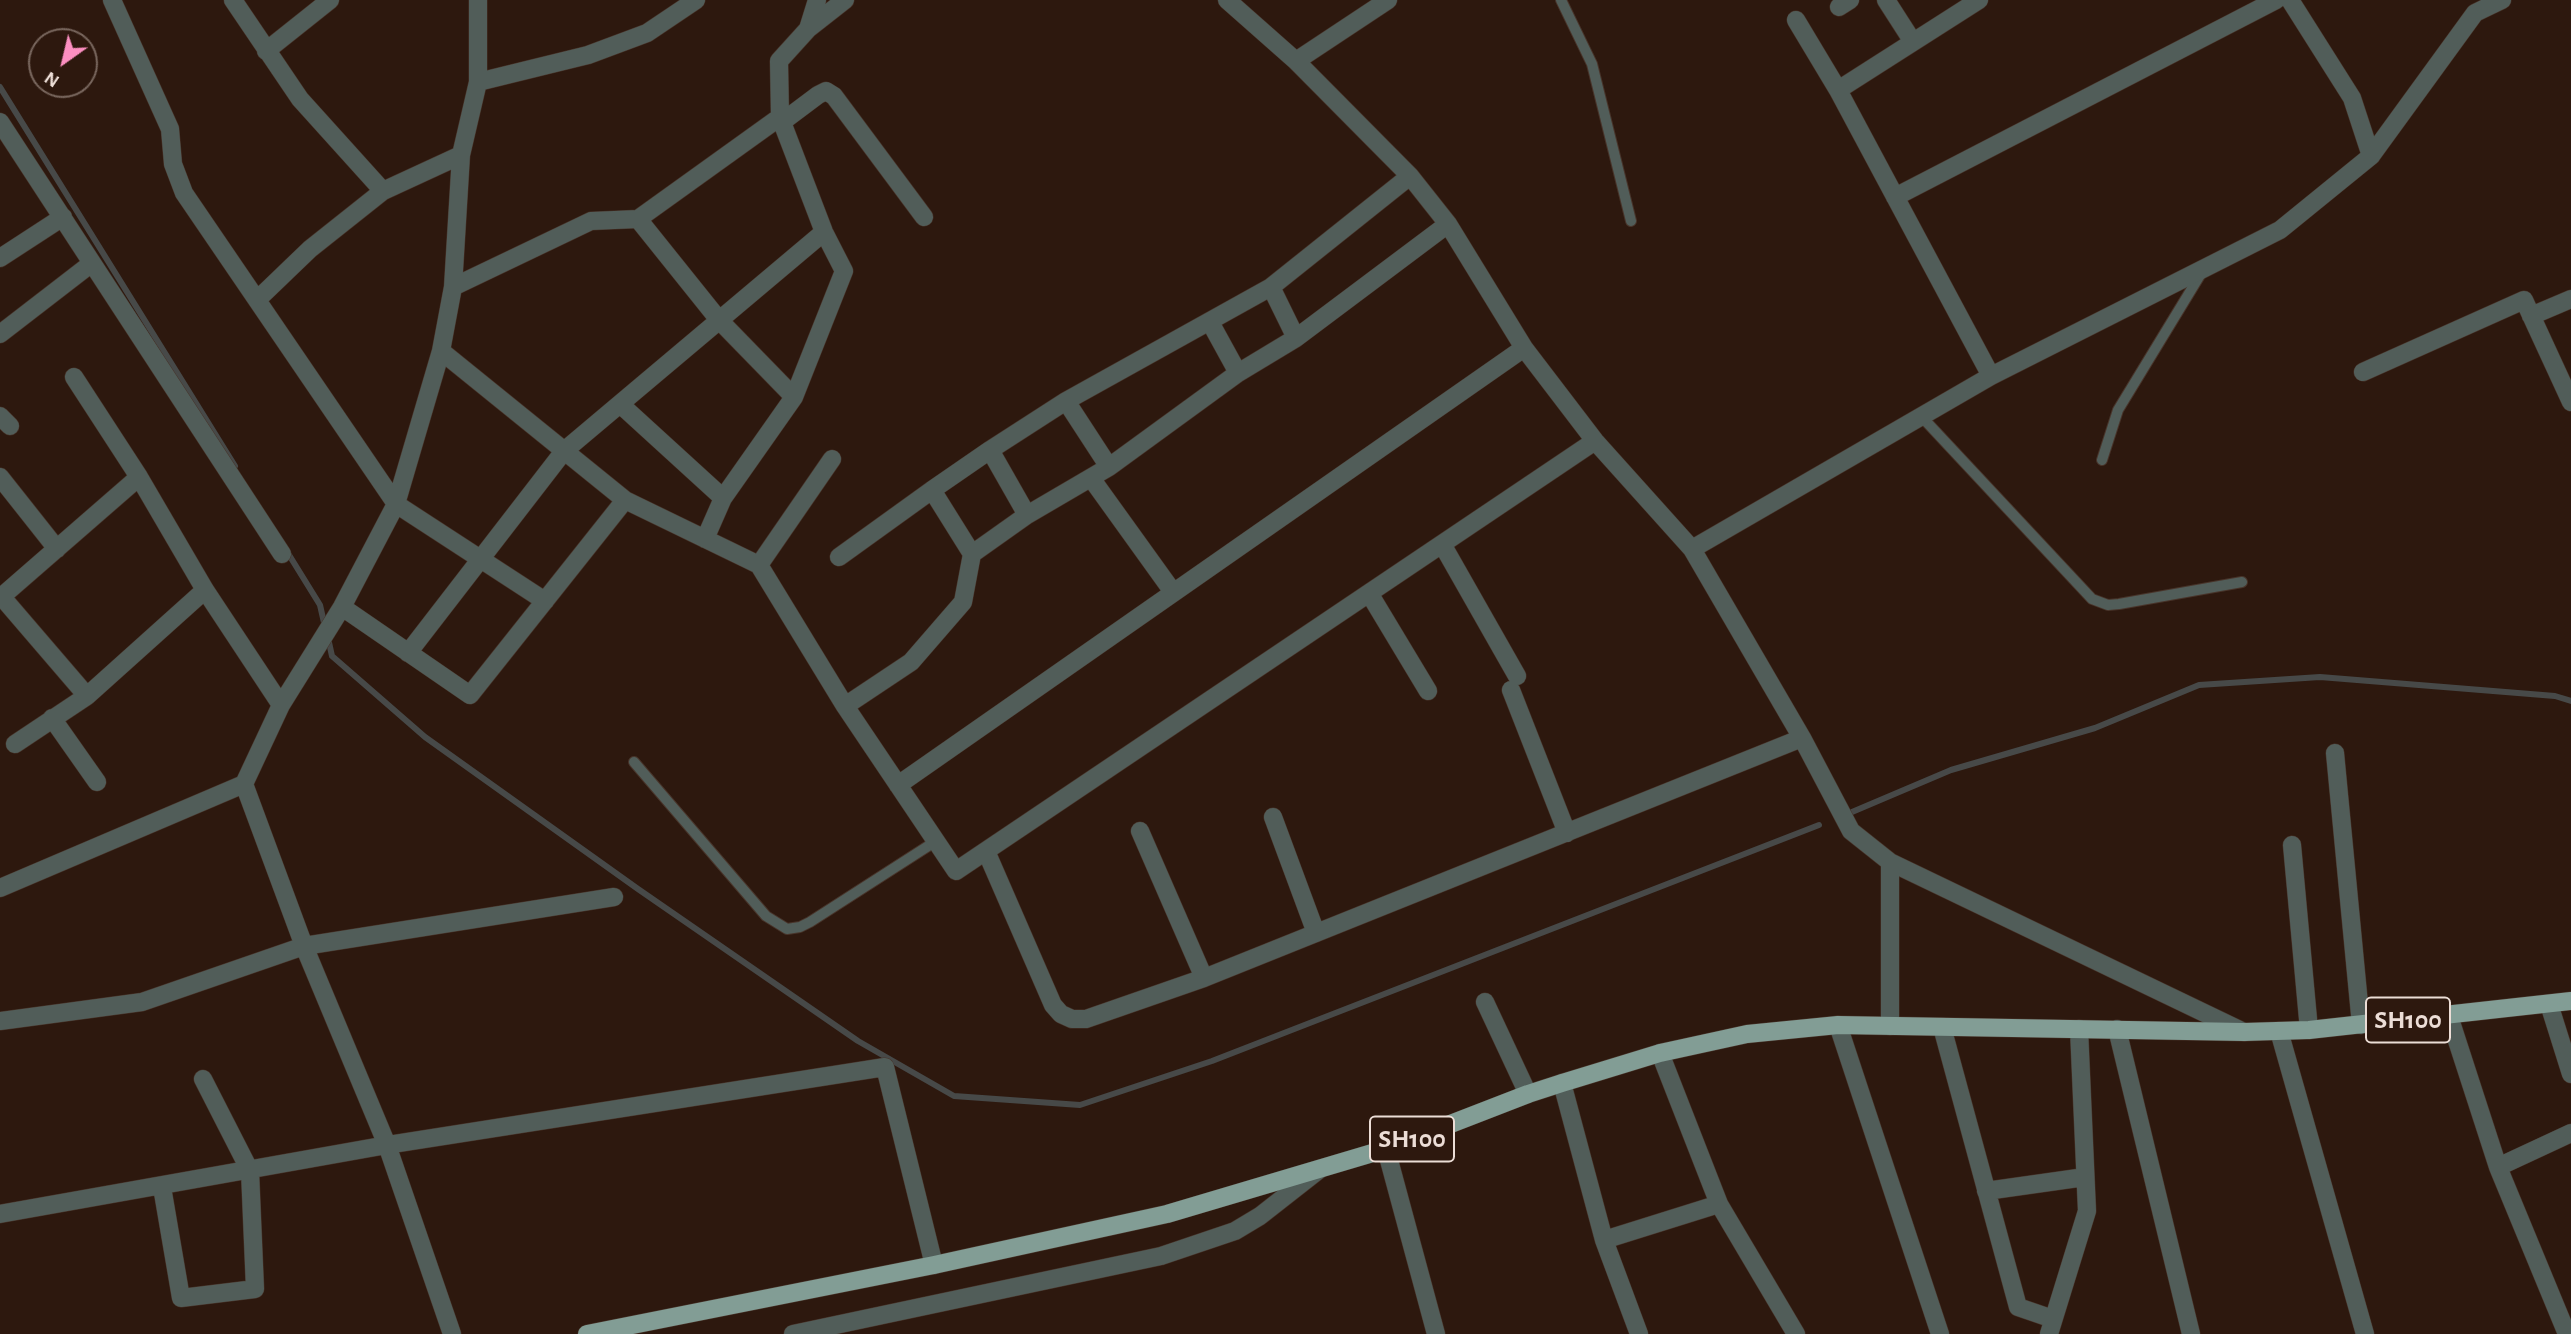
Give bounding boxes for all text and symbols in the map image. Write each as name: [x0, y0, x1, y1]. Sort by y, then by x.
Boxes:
north arrow: [28, 28, 98, 98]
text: N: [41, 68, 63, 91]
road number: SH100: [2366, 998, 2450, 1042]
road number: SH100: [1370, 1116, 1454, 1162]

